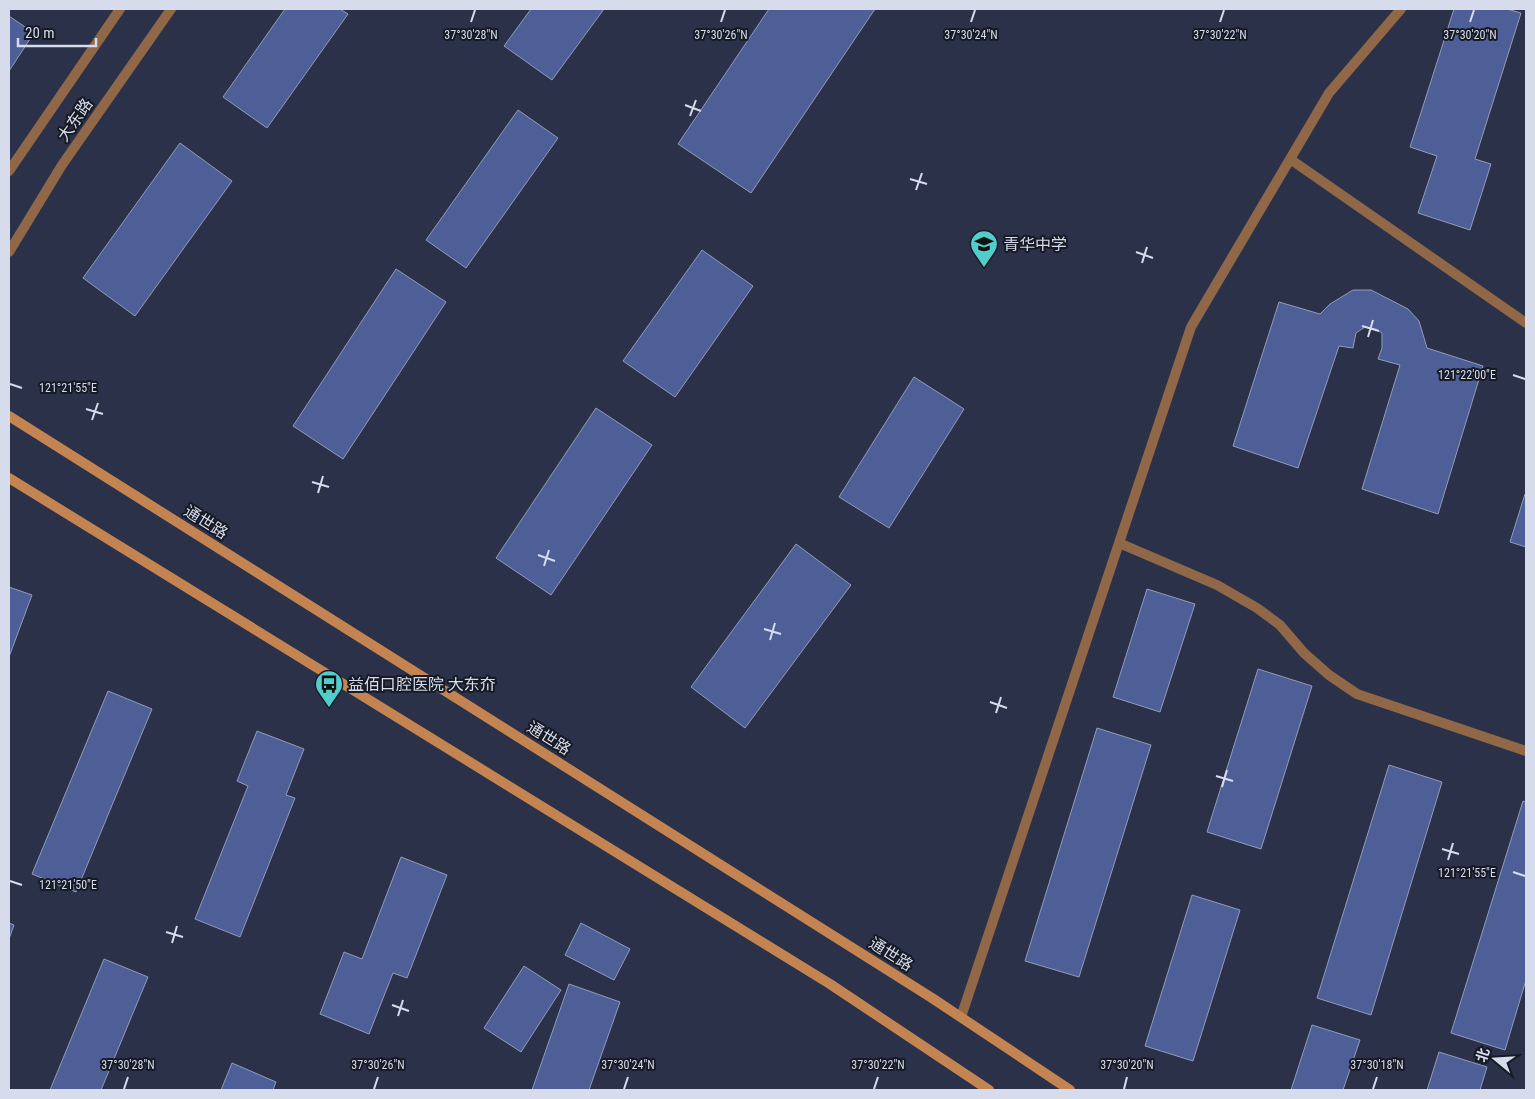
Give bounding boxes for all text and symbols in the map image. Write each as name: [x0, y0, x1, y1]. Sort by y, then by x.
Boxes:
scale bar: [18, 15, 95, 47]
text: 20 m: [25, 24, 55, 42]
text: 37°30'28"N: [444, 28, 498, 42]
text: 37°30'26"N: [694, 28, 748, 42]
text: 37°30'24"N: [944, 28, 998, 42]
text: 37°30'22"N: [1193, 28, 1247, 42]
text: 37°30'20"N: [1443, 28, 1497, 42]
street label: 大东路: [53, 95, 97, 145]
school or university icon: 青华中学: [969, 229, 999, 268]
place label: 青华中学: [1003, 235, 1067, 254]
text: 121°22'00"E: [1438, 368, 1496, 382]
text: 121°21'55"E: [39, 381, 97, 395]
street label: 通世路: [181, 501, 231, 543]
bus stop icon: 益佰口腔医院 大东夼: [314, 669, 344, 708]
place label: 益佰口腔医院 大东夼: [348, 675, 496, 694]
street label: 通世路: [524, 717, 574, 759]
text: 121°21'55"E: [1438, 866, 1496, 880]
text: 121°21'50"E: [39, 878, 97, 892]
street label: 通世路: [866, 933, 916, 975]
north arrow: [1470, 1034, 1520, 1084]
text: 北: [1473, 1046, 1492, 1064]
text: 37°30'28"N: [101, 1058, 155, 1072]
text: 37°30'26"N: [351, 1058, 405, 1072]
text: 37°30'24"N: [601, 1058, 655, 1072]
text: 37°30'22"N: [851, 1058, 905, 1072]
text: 37°30'20"N: [1100, 1058, 1154, 1072]
text: 37°30'18"N: [1350, 1058, 1404, 1072]

